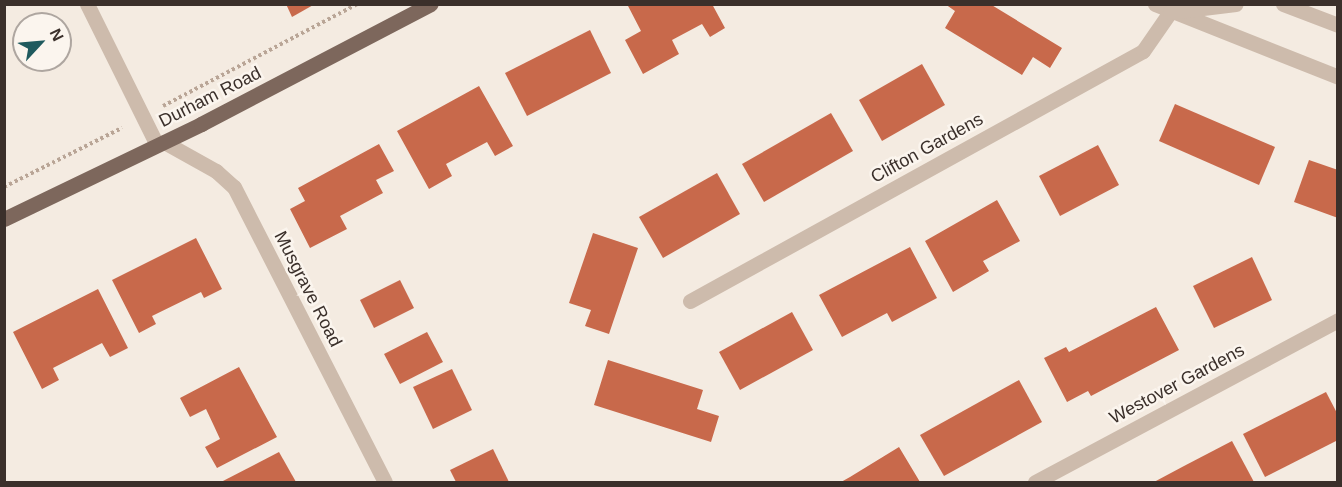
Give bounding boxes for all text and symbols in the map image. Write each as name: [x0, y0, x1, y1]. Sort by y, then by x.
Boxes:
north arrow: [12, 12, 72, 72]
text: N: [47, 26, 67, 44]
street label: Durham Road: [155, 62, 265, 132]
street label: Clifton Gardens: [867, 108, 987, 188]
street label: Musgrave Road: [270, 227, 346, 351]
street label: Westover Gardens: [1106, 339, 1248, 429]

